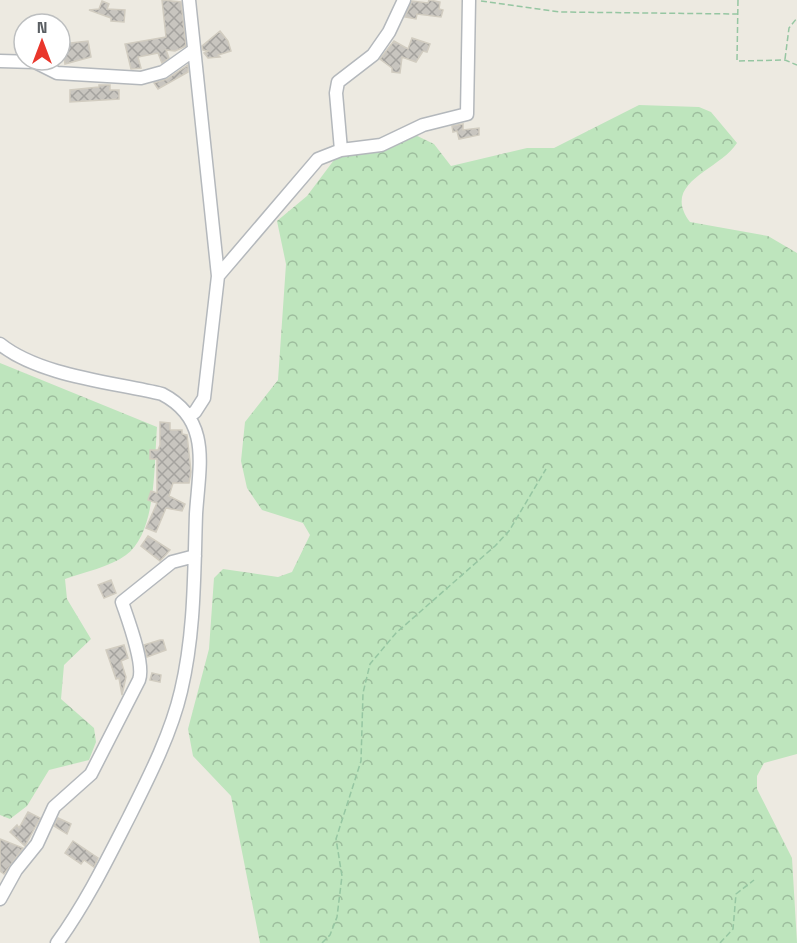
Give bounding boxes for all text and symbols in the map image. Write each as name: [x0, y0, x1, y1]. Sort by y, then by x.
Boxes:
north arrow: [12, 12, 72, 72]
text: N: [37, 17, 47, 38]

